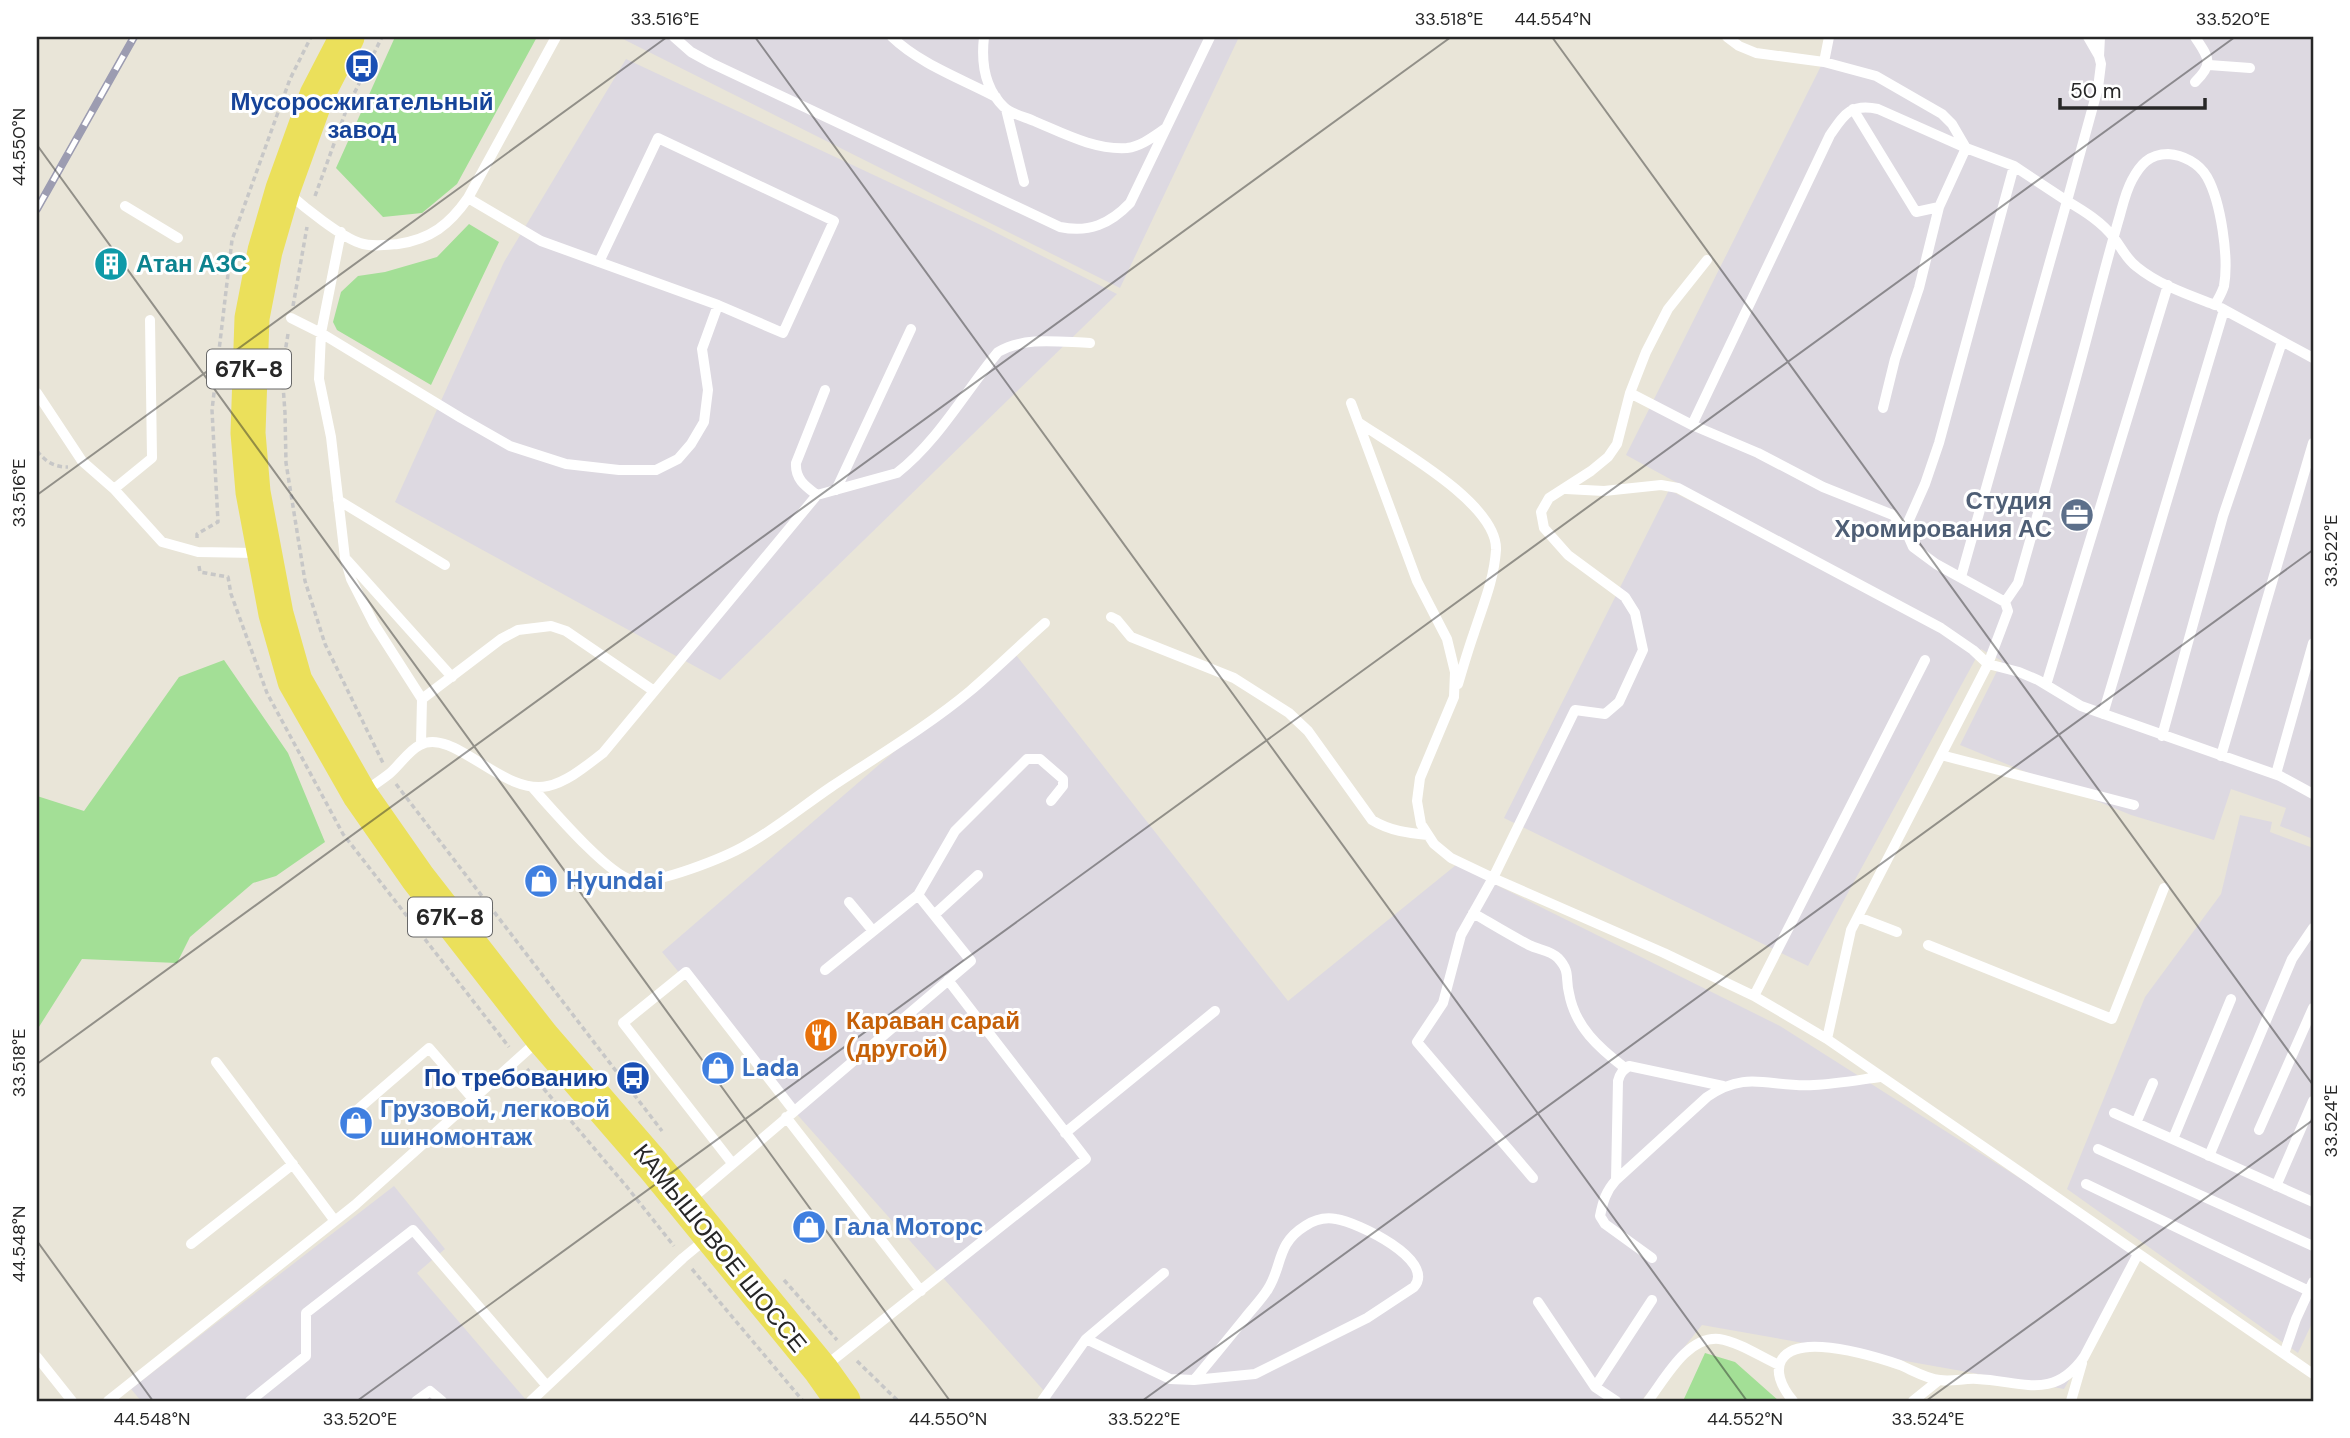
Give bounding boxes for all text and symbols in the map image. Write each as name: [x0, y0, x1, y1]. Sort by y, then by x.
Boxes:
text: 33.516°E: [630, 7, 700, 31]
text: 33.518°E: [1415, 7, 1483, 31]
text: 44.554°N: [1515, 7, 1591, 31]
text: 33.520°E: [2196, 7, 2270, 31]
bus stop icon: Мусоросжигательный завод: [343, 47, 381, 85]
scale bar: [2060, 66, 2205, 110]
text: 50 m: [2070, 77, 2121, 105]
place label: Мусоросжигательный завод: [230, 86, 494, 145]
text: 44.550°N: [7, 108, 31, 186]
building icon: Атан АЗС: [92, 245, 130, 283]
place label: Атан АЗС: [136, 248, 247, 279]
road number: 67К-8: [207, 350, 291, 388]
text: 33.516°E: [7, 458, 31, 528]
place label: Студия Хромирования АС: [1834, 485, 2052, 544]
office icon: Студия Хромирования АС: [2058, 496, 2096, 534]
text: 33.522°E: [2319, 515, 2343, 587]
shop icon: Hyundai: [522, 862, 560, 900]
place label: Hyundai: [566, 865, 664, 896]
road number: 67К-8: [408, 898, 492, 936]
place label: Караван сарай (другой): [846, 1005, 1020, 1064]
restaurant icon: Караван сарай (другой): [802, 1016, 840, 1054]
text: 33.518°E: [7, 1029, 31, 1097]
shop icon: Lada: [699, 1049, 737, 1087]
place label: Lada: [742, 1052, 799, 1083]
bus stop icon: По требованию: [614, 1059, 652, 1097]
place label: По требованию: [424, 1062, 608, 1093]
text: 33.524°E: [2319, 1085, 2343, 1157]
place label: Грузовой, легковой шиномонтаж: [380, 1093, 610, 1152]
shop icon: Грузовой, легковой шиномонтаж: [337, 1104, 375, 1142]
street label: КАМЫШОВОЕ ШОССЕ: [627, 1137, 814, 1358]
text: 44.548°N: [7, 1206, 31, 1282]
shop icon: Гала Моторс: [790, 1208, 828, 1246]
place label: Гала Моторс: [834, 1211, 983, 1242]
text: 44.548°N: [114, 1407, 190, 1431]
text: 33.520°E: [323, 1407, 397, 1431]
text: 44.550°N: [909, 1407, 987, 1431]
text: 33.522°E: [1108, 1407, 1180, 1431]
text: 44.552°N: [1707, 1407, 1783, 1431]
text: 33.524°E: [1892, 1407, 1964, 1431]

